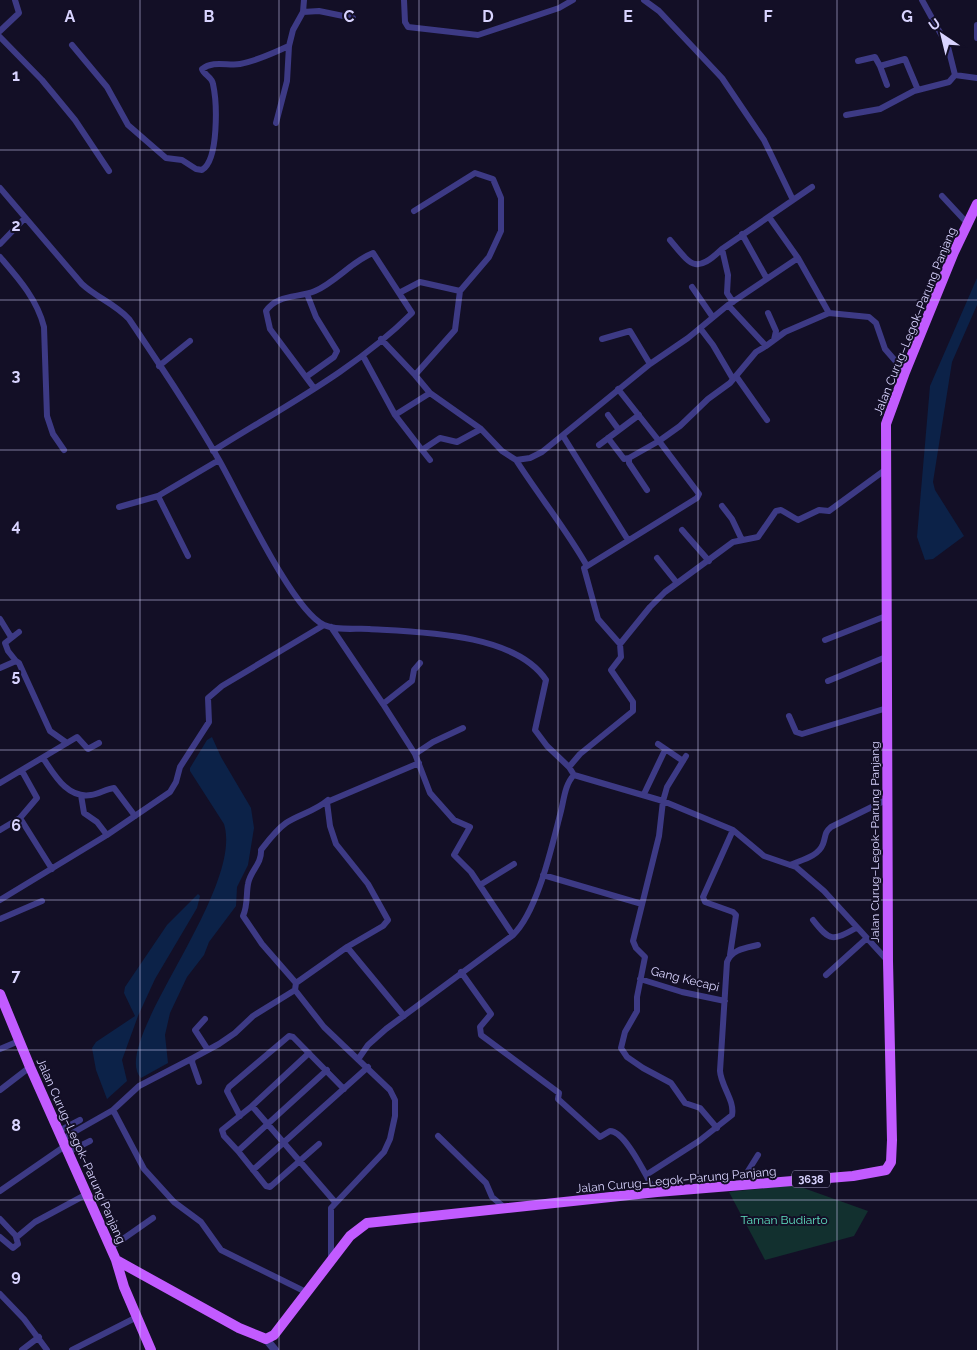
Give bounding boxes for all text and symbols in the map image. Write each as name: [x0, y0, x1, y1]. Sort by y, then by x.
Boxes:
text: A: [65, 7, 76, 26]
text: B: [204, 7, 215, 26]
text: C: [344, 7, 355, 26]
text: D: [482, 7, 494, 26]
text: E: [623, 7, 633, 26]
text: F: [763, 7, 773, 26]
text: G: [901, 7, 913, 26]
north arrow: [917, 10, 967, 60]
text: U: [926, 15, 943, 34]
text: 1: [12, 66, 20, 85]
text: 2: [11, 216, 21, 235]
street label: Jalan Curug–Legok–Parung Panjang: [871, 225, 959, 417]
text: 3: [12, 366, 21, 385]
text: 4: [11, 516, 21, 535]
text: 5: [12, 666, 21, 685]
street label: Jalan Curug–Legok–Parung Panjang: [868, 741, 882, 943]
text: 6: [11, 816, 21, 835]
street label: Gang Kecapi: [649, 964, 721, 994]
text: 7: [12, 966, 21, 985]
street label: Jalan Curug–Legok–Parung Panjang: [34, 1056, 128, 1246]
text: 8: [11, 1116, 21, 1135]
street label: Jalan Curug–Legok–Parung Panjang: [575, 1164, 777, 1196]
road number: 3638: [792, 1170, 830, 1188]
park label: Taman Budiarto: [740, 1213, 828, 1227]
text: 9: [11, 1266, 21, 1285]

